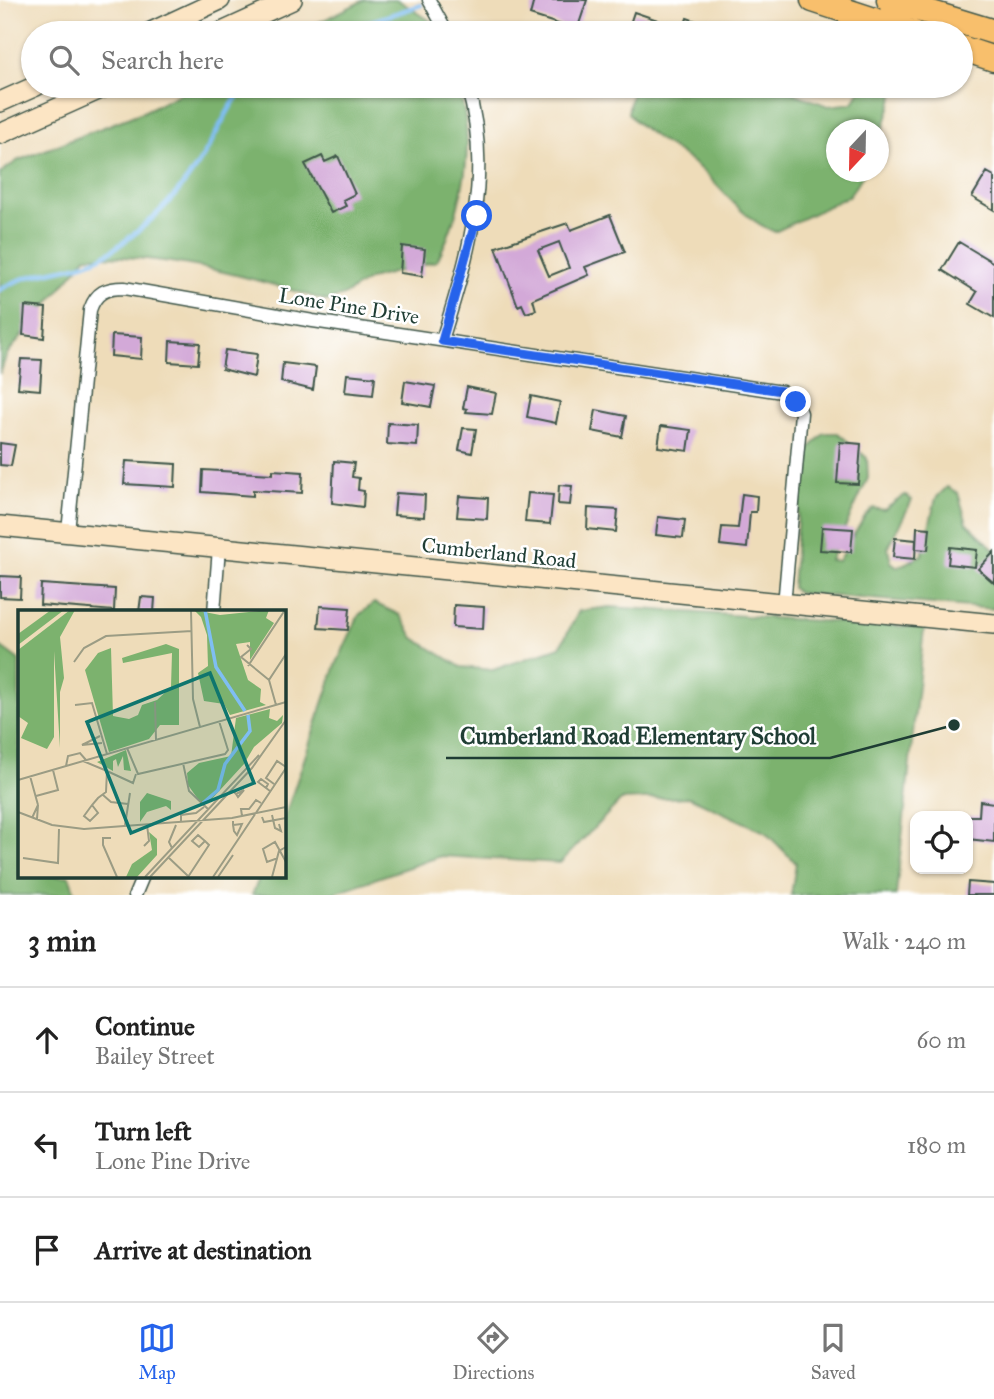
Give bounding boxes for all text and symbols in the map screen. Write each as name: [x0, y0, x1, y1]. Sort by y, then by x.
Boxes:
search box: [21, 21, 973, 98]
icon: search: [45, 41, 83, 79]
text: Search here: [101, 44, 224, 76]
north arrow: [826, 119, 889, 182]
route start: [461, 200, 492, 231]
street label: Lone Pine Drive: [277, 282, 421, 330]
route end: [780, 386, 811, 417]
street label: Cumberland Road: [420, 532, 578, 574]
inset map: [18, 610, 285, 878]
callout: Cumberland Road Elementary School: [446, 714, 830, 758]
text: Cumberland Road Elementary School: [460, 722, 817, 751]
map controls: [910, 811, 973, 874]
button: locate: [910, 811, 973, 874]
text: 3 min: [28, 923, 96, 959]
text: Walk · 240 m: [842, 927, 966, 955]
text: Continue: [95, 1010, 195, 1042]
icon: ahead: [28, 1021, 66, 1059]
text: 60 m: [917, 1026, 966, 1054]
text: Bailey Street: [95, 1042, 215, 1070]
text: Turn left: [95, 1115, 191, 1147]
icon: left: [28, 1126, 66, 1164]
text: 180 m: [907, 1131, 966, 1159]
text: Lone Pine Drive: [95, 1147, 250, 1175]
icon: arrive: [28, 1231, 66, 1269]
text: Arrive at destination: [95, 1234, 312, 1266]
tab: Map: [138, 1319, 176, 1384]
tab: Directions: [452, 1319, 534, 1384]
tab: Saved: [811, 1319, 856, 1384]

